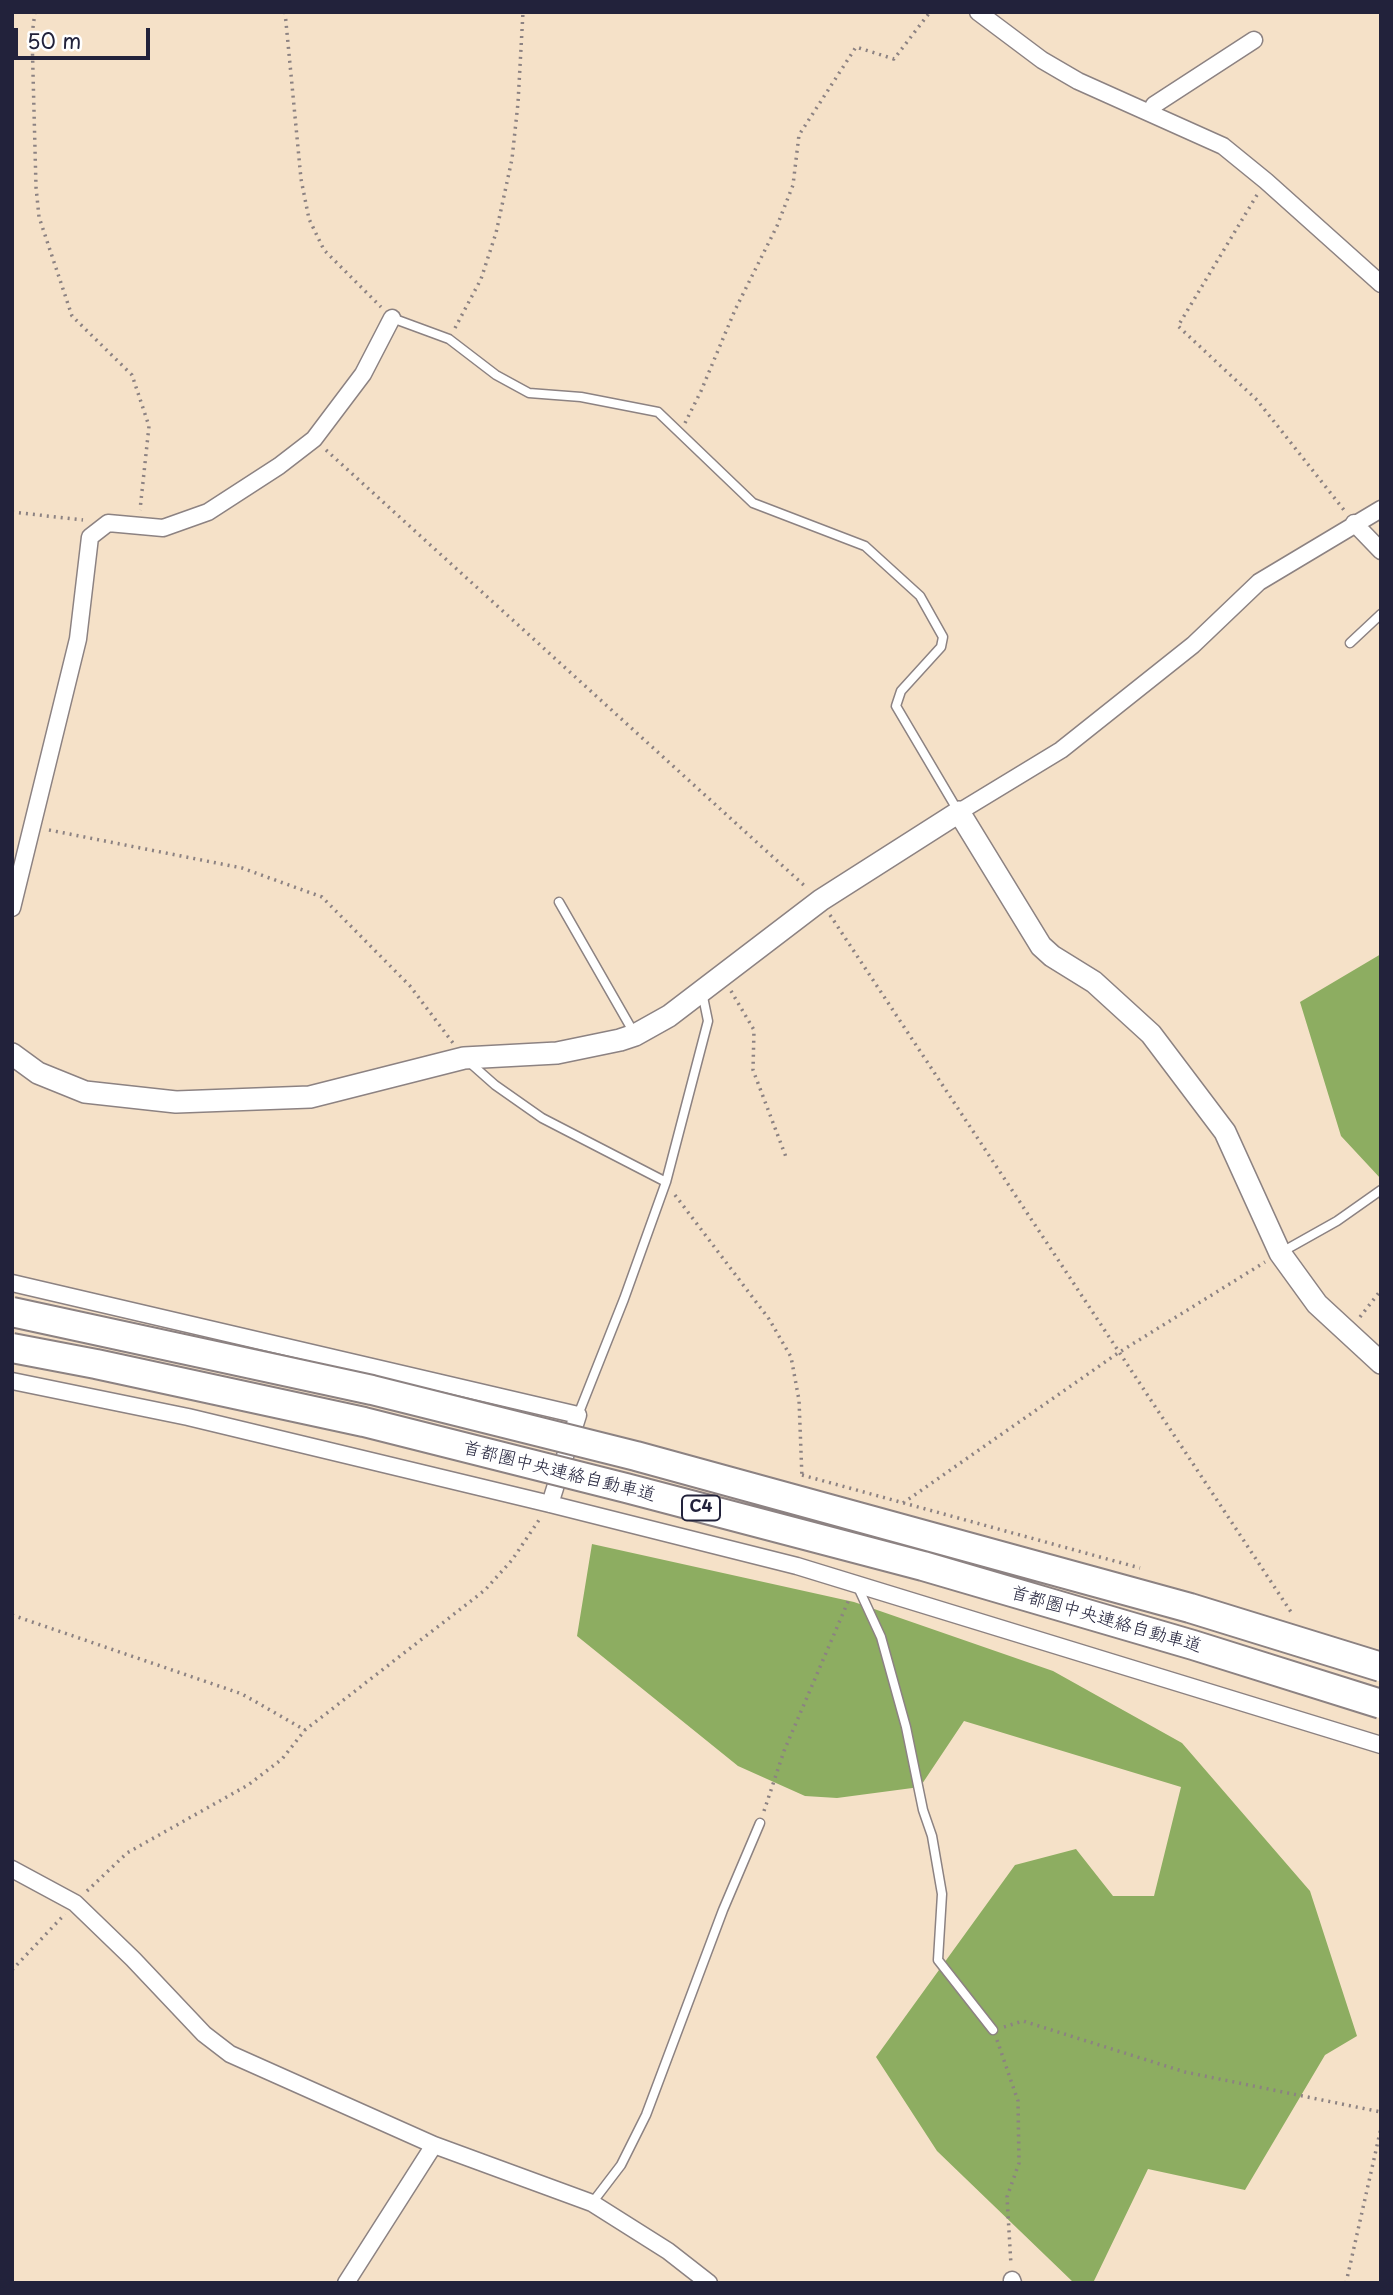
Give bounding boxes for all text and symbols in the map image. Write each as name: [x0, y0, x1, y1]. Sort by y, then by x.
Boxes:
scale bar: [18, 14, 154, 58]
text: 50 m: [27, 24, 81, 56]
street label: 首都圏中央連絡自動車道: [460, 1438, 658, 1506]
road number: C4: [682, 1496, 720, 1520]
street label: 首都圏中央連絡自動車道: [1008, 1582, 1204, 1658]

